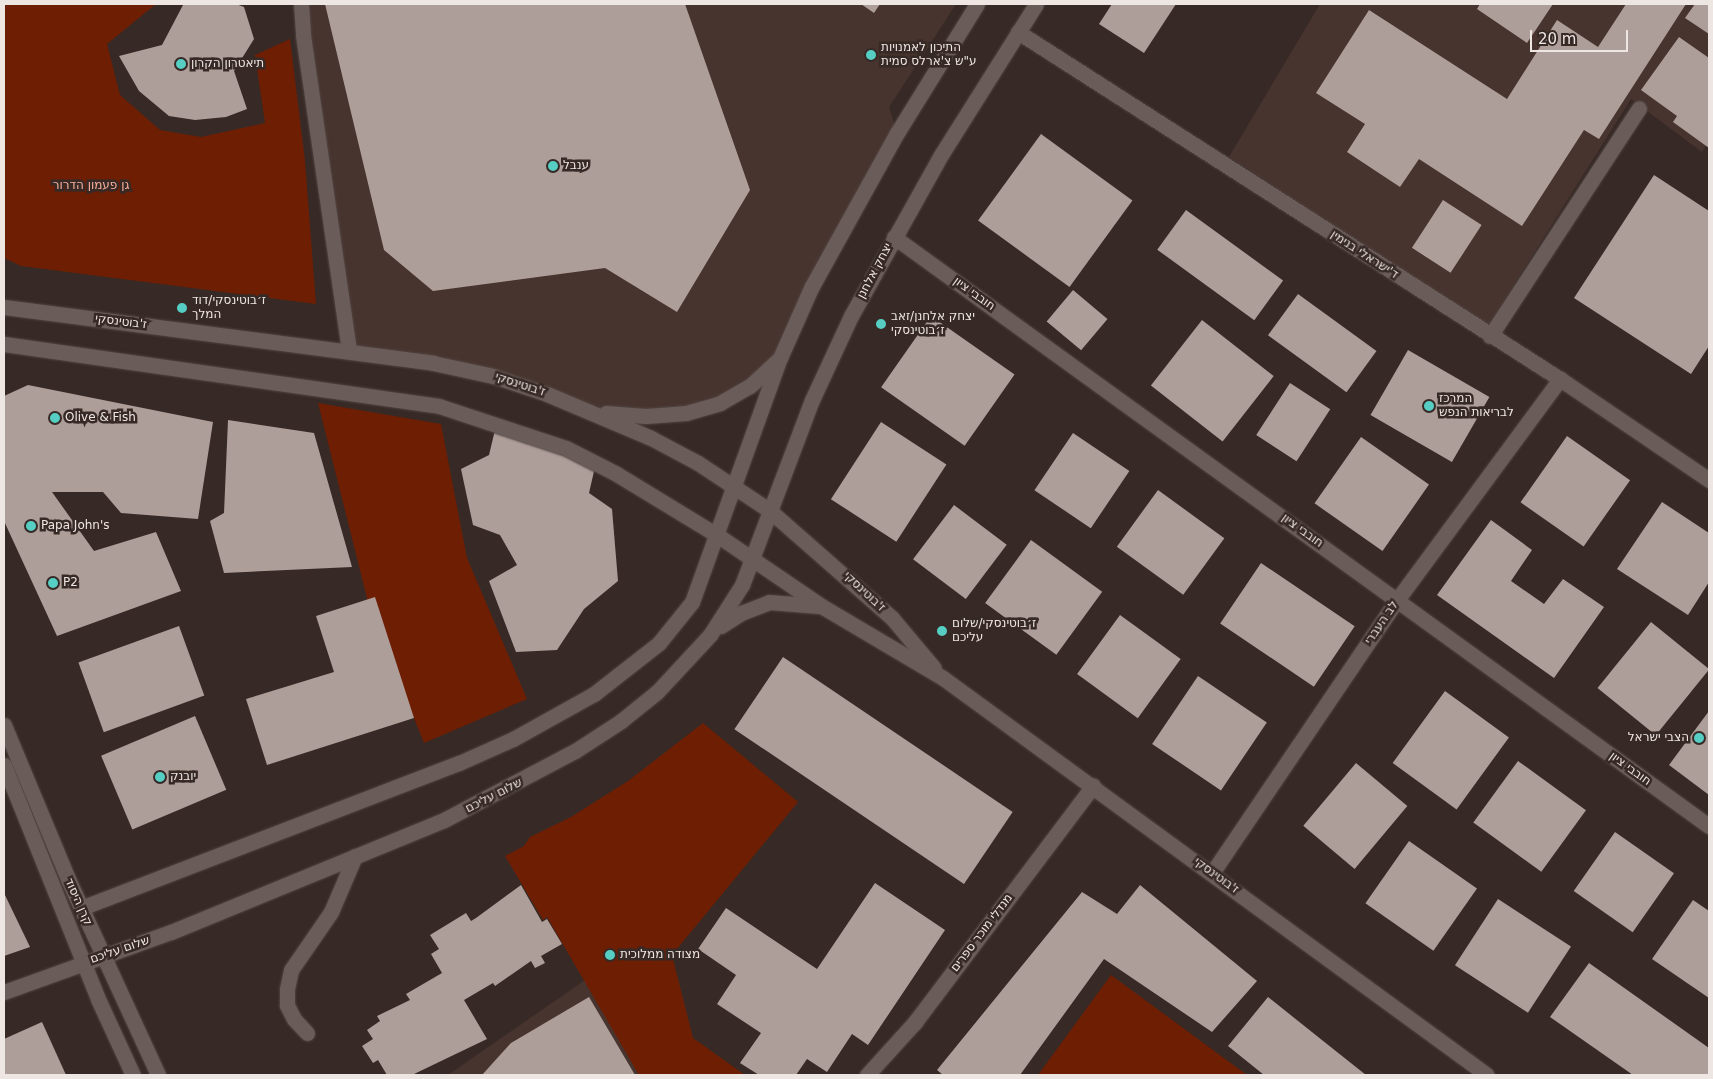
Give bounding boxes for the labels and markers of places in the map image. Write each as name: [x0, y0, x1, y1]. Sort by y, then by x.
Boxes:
place label: התיכון לאמנויות ע"ש צ'ארלס סמית: [881, 41, 976, 69]
marker: התיכון לאמנויות ע"ש צ'ארלס סמית: [865, 49, 877, 61]
place label: תיאטרון הקרון: [191, 57, 264, 71]
marker: תיאטרון הקרון: [175, 58, 187, 70]
place label: ענבל: [563, 159, 589, 173]
marker: ענבל: [547, 160, 559, 172]
place label: ז׳בוטינסקי/דוד המלך: [192, 294, 266, 322]
marker: ז׳בוטינסקי/דוד המלך: [176, 302, 188, 314]
place label: יצחק אלחנן/זאב ז׳בוטינסקי: [891, 310, 975, 338]
marker: יצחק אלחנן/זאב ז׳בוטינסקי: [875, 318, 887, 330]
place label: המרכז לבריאות הנפש: [1439, 392, 1514, 420]
marker: המרכז לבריאות הנפש: [1423, 400, 1435, 412]
place label: Olive & Fish: [65, 411, 136, 425]
marker: Olive & Fish: [49, 412, 61, 424]
place label: Papa John's: [41, 519, 109, 533]
marker: Papa John's: [25, 520, 37, 532]
place label: P2: [63, 576, 78, 590]
marker: P2: [47, 577, 59, 589]
place label: ז׳בוטינסקי/שלום עליכם: [952, 617, 1036, 645]
marker: ז׳בוטינסקי/שלום עליכם: [936, 625, 948, 637]
place label: הצבי ישראל: [1628, 731, 1689, 745]
marker: הצבי ישראל: [1693, 732, 1705, 744]
place label: יובנק: [170, 770, 196, 784]
marker: יובנק: [154, 771, 166, 783]
place label: מצודה ממלוכית: [620, 948, 700, 962]
marker: מצודה ממלוכית: [604, 949, 616, 961]

